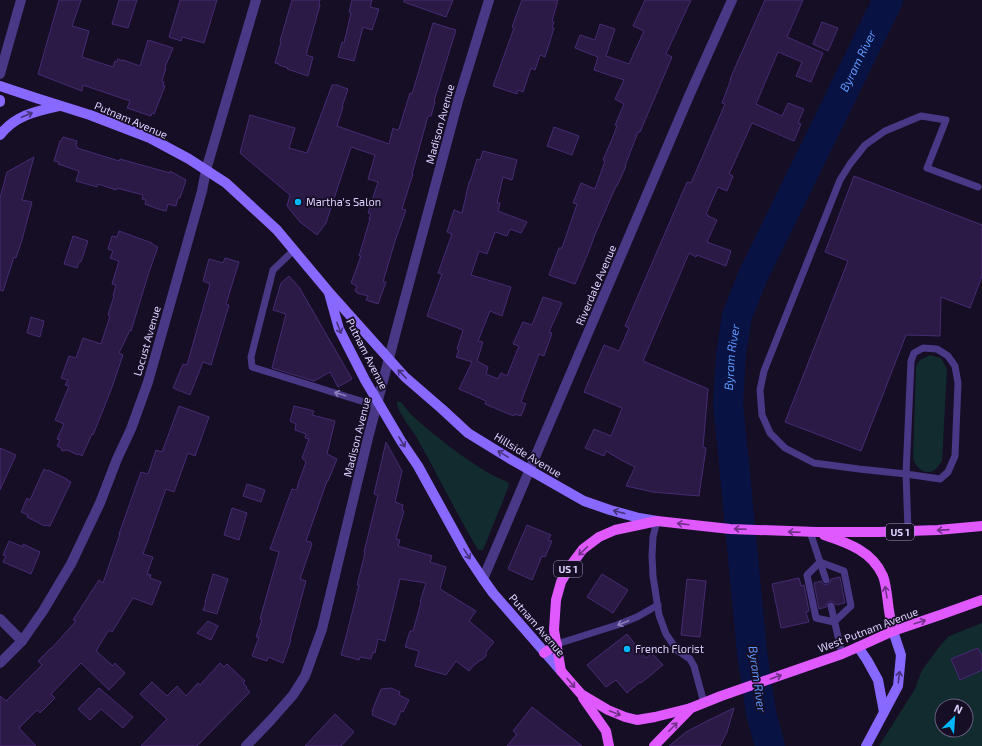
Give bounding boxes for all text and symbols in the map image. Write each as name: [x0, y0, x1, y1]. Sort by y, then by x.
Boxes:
water label: Byram River: [836, 27, 878, 94]
street label: Madison Avenue: [423, 83, 456, 165]
street label: Putnam Avenue: [93, 98, 170, 141]
one-way arrow: [21, 110, 33, 118]
place label: Martha's Salon: [306, 195, 381, 208]
marker: Martha's Salon: [293, 197, 303, 207]
street label: Riverdale Avenue: [573, 243, 618, 327]
street label: Locust Avenue: [130, 304, 163, 377]
street label: Putnam Avenue: [344, 316, 391, 392]
one-way arrow: [336, 322, 344, 334]
water label: Byram River: [721, 323, 742, 391]
one-way arrow: [398, 369, 407, 379]
one-way arrow: [333, 390, 346, 397]
street label: Madison Avenue: [340, 395, 373, 478]
street label: Hillside Avenue: [492, 429, 564, 480]
one-way arrow: [398, 436, 406, 447]
one-way arrow: [497, 450, 509, 458]
one-way arrow: [613, 508, 626, 516]
one-way arrow: [677, 520, 690, 528]
road number: US 1: [886, 524, 914, 540]
one-way arrow: [734, 525, 747, 533]
one-way arrow: [937, 526, 950, 533]
one-way arrow: [788, 528, 801, 535]
one-way arrow: [578, 546, 588, 555]
one-way arrow: [463, 548, 471, 559]
road number: US 1: [554, 561, 582, 577]
one-way arrow: [882, 586, 890, 599]
street label: Putnam Avenue: [507, 591, 568, 658]
street label: West Putnam Avenue: [816, 604, 920, 655]
one-way arrow: [913, 618, 926, 625]
one-way arrow: [617, 620, 629, 627]
place label: French Florist: [635, 642, 704, 655]
marker: French Florist: [622, 644, 632, 654]
water label: Byram River: [745, 645, 770, 713]
one-way arrow: [895, 671, 903, 684]
one-way arrow: [769, 673, 781, 681]
one-way arrow: [567, 677, 576, 688]
north arrow: [934, 698, 974, 738]
text: N: [952, 701, 965, 716]
one-way arrow: [608, 710, 620, 718]
one-way arrow: [668, 722, 677, 732]

